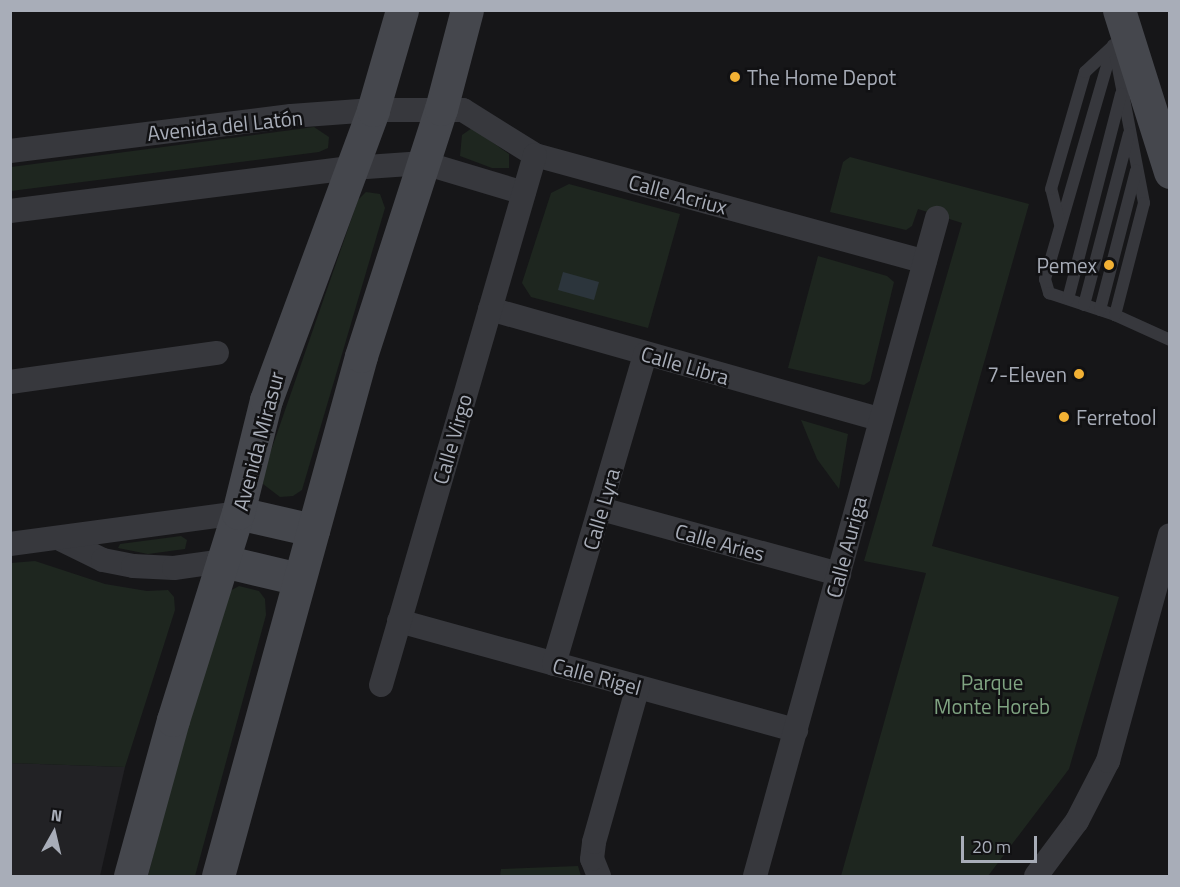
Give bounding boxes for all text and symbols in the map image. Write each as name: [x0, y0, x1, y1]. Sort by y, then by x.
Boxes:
place label: The Home Depot: [747, 64, 896, 90]
marker: The Home Depot: [728, 70, 742, 84]
street label: Avenida del Latón: [146, 104, 304, 146]
street label: Calle Acriux: [626, 169, 730, 219]
place label: Pemex: [1036, 252, 1097, 278]
marker: Pemex: [1102, 258, 1116, 272]
street label: Calle Libra: [638, 340, 732, 390]
place label: 7-Eleven: [987, 361, 1067, 387]
marker: 7-Eleven: [1072, 367, 1086, 381]
street label: Avenida Mirasur: [227, 369, 289, 513]
street label: Calle Virgo: [427, 391, 477, 487]
place label: Ferretool: [1076, 404, 1157, 430]
marker: Ferretool: [1057, 410, 1071, 424]
street label: Calle Lyra: [577, 465, 625, 553]
street label: Calle Auriga: [820, 494, 872, 600]
street label: Calle Aries: [672, 518, 768, 566]
street label: Calle Rigel: [550, 652, 644, 700]
park label: Parque Monte Horeb: [934, 669, 1050, 719]
north arrow: [24, 803, 84, 863]
text: N: [49, 803, 64, 828]
scale bar: [964, 824, 1040, 862]
text: 20 m: [972, 833, 1011, 860]

